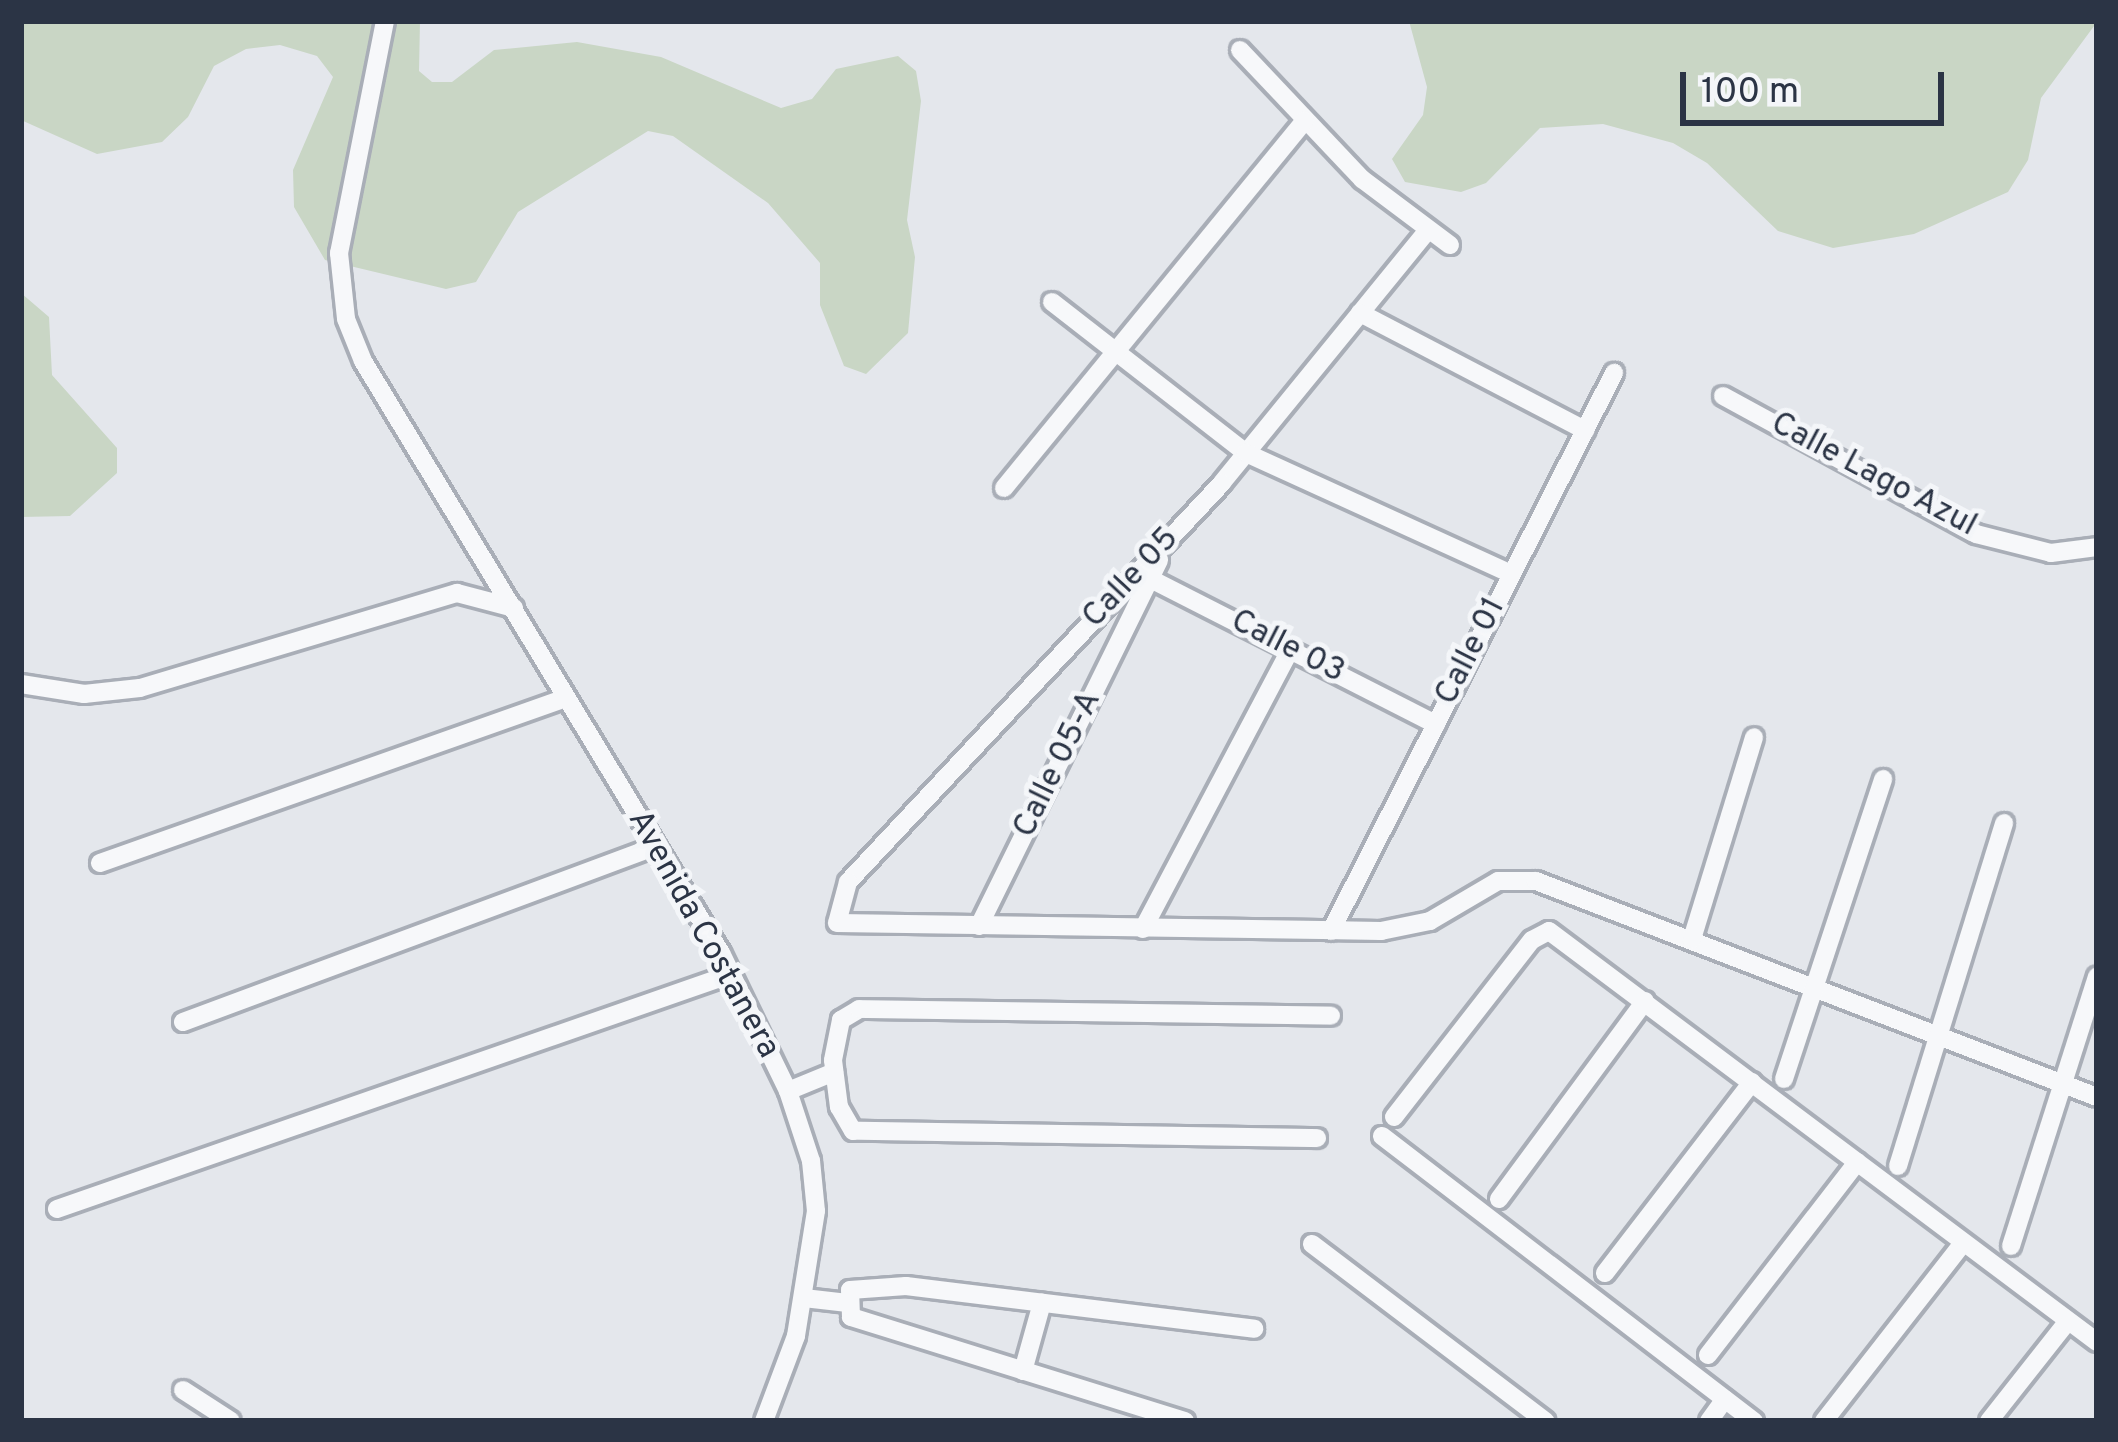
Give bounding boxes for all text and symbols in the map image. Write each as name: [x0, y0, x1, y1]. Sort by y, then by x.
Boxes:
scale bar: [1686, 48, 1950, 122]
text: 100 m: [1701, 70, 1799, 116]
street label: Calle Lago Azul: [1763, 405, 1983, 547]
street label: Calle 05: [1076, 520, 1188, 638]
street label: Calle 01: [1428, 592, 1516, 712]
street label: Calle 03: [1223, 603, 1351, 693]
street label: Calle 05-A: [1007, 685, 1111, 845]
street label: Avenida Costanera: [617, 804, 787, 1066]

